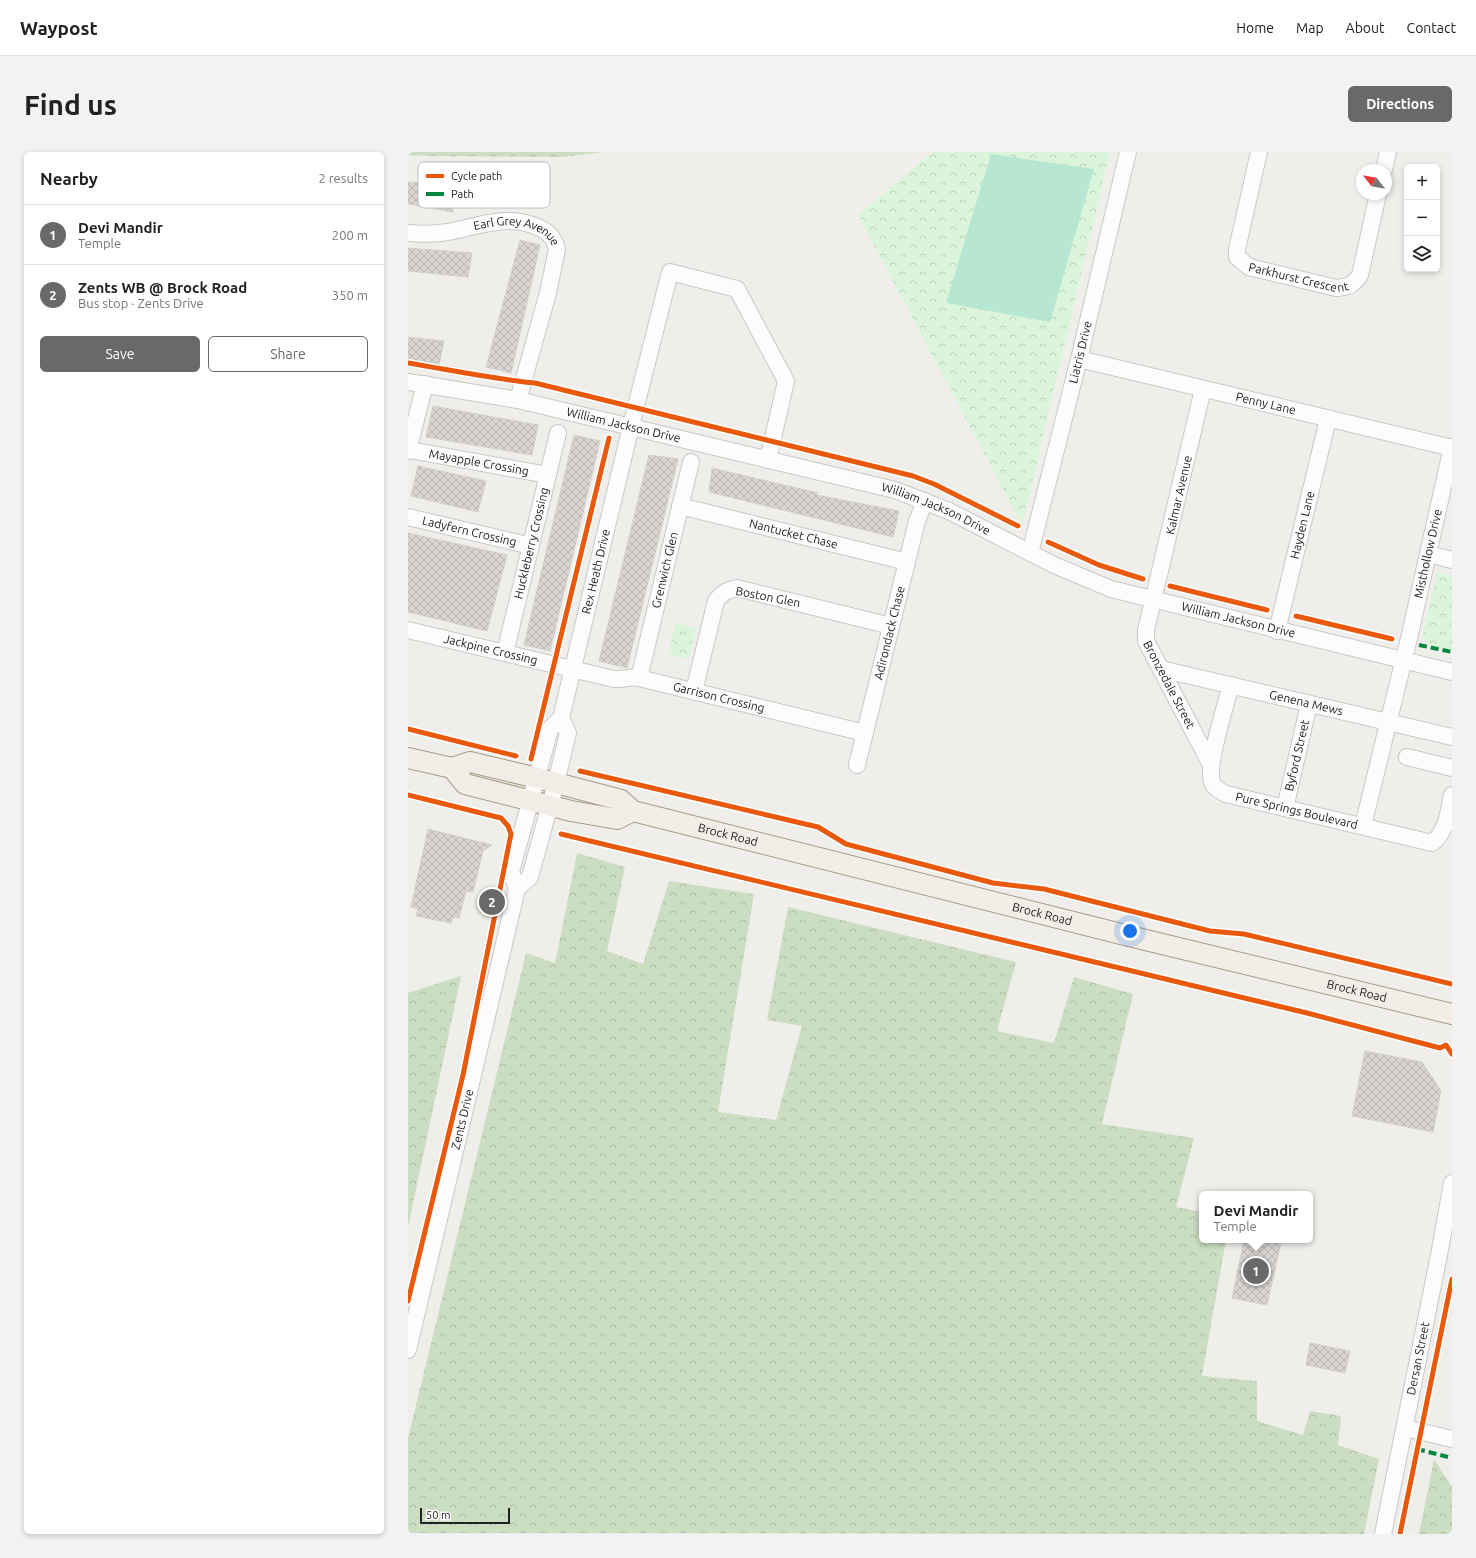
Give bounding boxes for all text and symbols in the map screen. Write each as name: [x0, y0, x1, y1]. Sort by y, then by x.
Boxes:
text: Waypost: [20, 17, 98, 39]
text: Home: [1236, 20, 1274, 36]
text: Map: [1296, 20, 1324, 36]
text: About: [1346, 20, 1385, 36]
text: Contact: [1407, 20, 1456, 36]
button: Directions: [1348, 86, 1452, 122]
text: Find us: [24, 89, 117, 120]
legend: [418, 162, 550, 208]
north arrow: [1356, 164, 1392, 200]
map controls: [1404, 164, 1440, 272]
button: +: [1404, 164, 1440, 200]
text: Nearby: [40, 169, 98, 188]
text: Cycle path: [451, 170, 502, 182]
text: 2 results: [318, 171, 368, 185]
text: Path: [451, 188, 474, 200]
button: −: [1404, 200, 1440, 236]
street label: Earl Grey Avenue: [472, 214, 562, 248]
text: Devi Mandir: [78, 219, 163, 236]
text: 1: [49, 228, 57, 242]
text: 200 m: [332, 228, 368, 242]
text: Temple: [78, 236, 121, 250]
button: layers: [1404, 236, 1440, 272]
street label: Parkhurst Crescent: [1247, 260, 1350, 294]
text: Zents WB @ Brock Road: [78, 279, 247, 296]
text: 2: [49, 288, 57, 302]
text: 350 m: [332, 288, 368, 302]
text: Bus stop · Zents Drive: [78, 296, 204, 310]
street label: Liatris Drive: [1066, 320, 1094, 385]
button: Save: [40, 336, 200, 372]
button: Share: [208, 336, 368, 372]
street label: Penny Lane: [1234, 390, 1297, 417]
street label: William Jackson Drive: [565, 405, 682, 445]
street label: Mayapple Crossing: [428, 447, 530, 477]
street label: Kalmar Avenue: [1163, 454, 1194, 536]
street label: William Jackson Drive: [881, 480, 993, 537]
street label: Huckleberry Crossing: [511, 486, 551, 600]
street label: Hayden Lane: [1288, 490, 1316, 560]
street label: Misthollow Drive: [1411, 508, 1444, 599]
street label: Ladyfern Crossing: [421, 514, 518, 548]
street label: Nantucket Chase: [748, 516, 839, 551]
street label: Rex Heath Drive: [579, 528, 612, 615]
street label: Grenwich Glen: [649, 531, 680, 609]
street label: Boston Glen: [735, 584, 802, 609]
street label: Adirondack Chase: [871, 585, 907, 681]
street label: William Jackson Drive: [1180, 599, 1297, 640]
street label: Jackpine Crossing: [443, 632, 539, 667]
street label: Bronzedale Street: [1141, 638, 1198, 731]
street label: Garrison Crossing: [672, 679, 766, 714]
street label: Genena Mews: [1268, 688, 1344, 717]
street label: Byford Street: [1282, 718, 1311, 792]
street label: Pure Springs Boulevard: [1234, 789, 1359, 831]
street label: Brock Road: [697, 821, 759, 848]
pin: 2: [479, 887, 505, 917]
street label: Brock Road: [1011, 900, 1074, 927]
your location: [1120, 921, 1140, 941]
street label: Brock Road: [1326, 977, 1388, 1004]
street label: Zents Drive: [449, 1088, 475, 1151]
popup: [1199, 1191, 1313, 1243]
text: Devi Mandir: [1214, 1202, 1298, 1219]
text: Temple: [1214, 1219, 1257, 1233]
pin: 1: [1243, 1256, 1269, 1286]
street label: Dersan Street: [1404, 1320, 1431, 1396]
scale bar: [420, 1506, 510, 1525]
text: 50 m: [426, 1509, 450, 1521]

